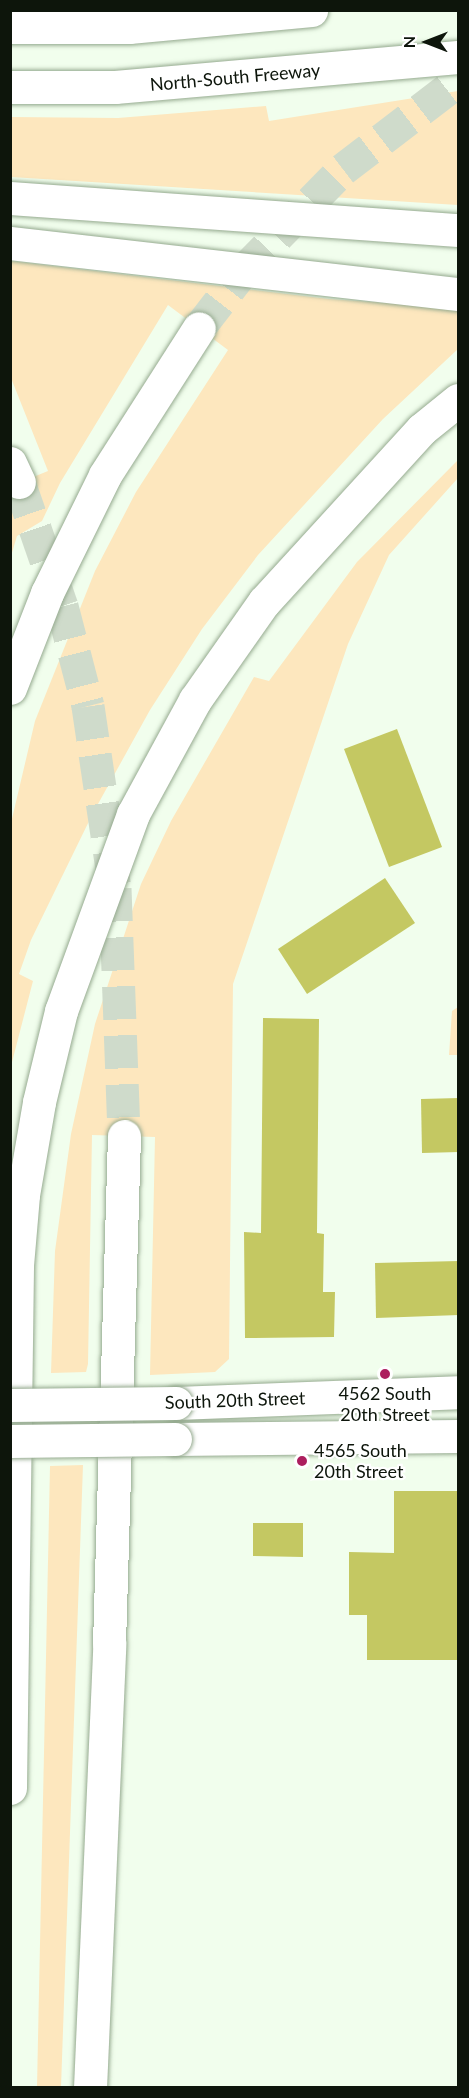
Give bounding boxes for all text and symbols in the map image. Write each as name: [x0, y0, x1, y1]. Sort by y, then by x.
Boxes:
north arrow: [397, 12, 457, 72]
text: N: [399, 36, 418, 48]
street label: North-South Freeway: [149, 59, 321, 95]
marker: 4562 South 20th Street: [378, 1367, 392, 1381]
place label: 4562 South 20th Street: [339, 1383, 431, 1426]
street label: South 20th Street: [164, 1387, 306, 1413]
place label: 4565 South 20th Street: [314, 1440, 407, 1482]
marker: 4565 South 20th Street: [295, 1454, 309, 1468]

